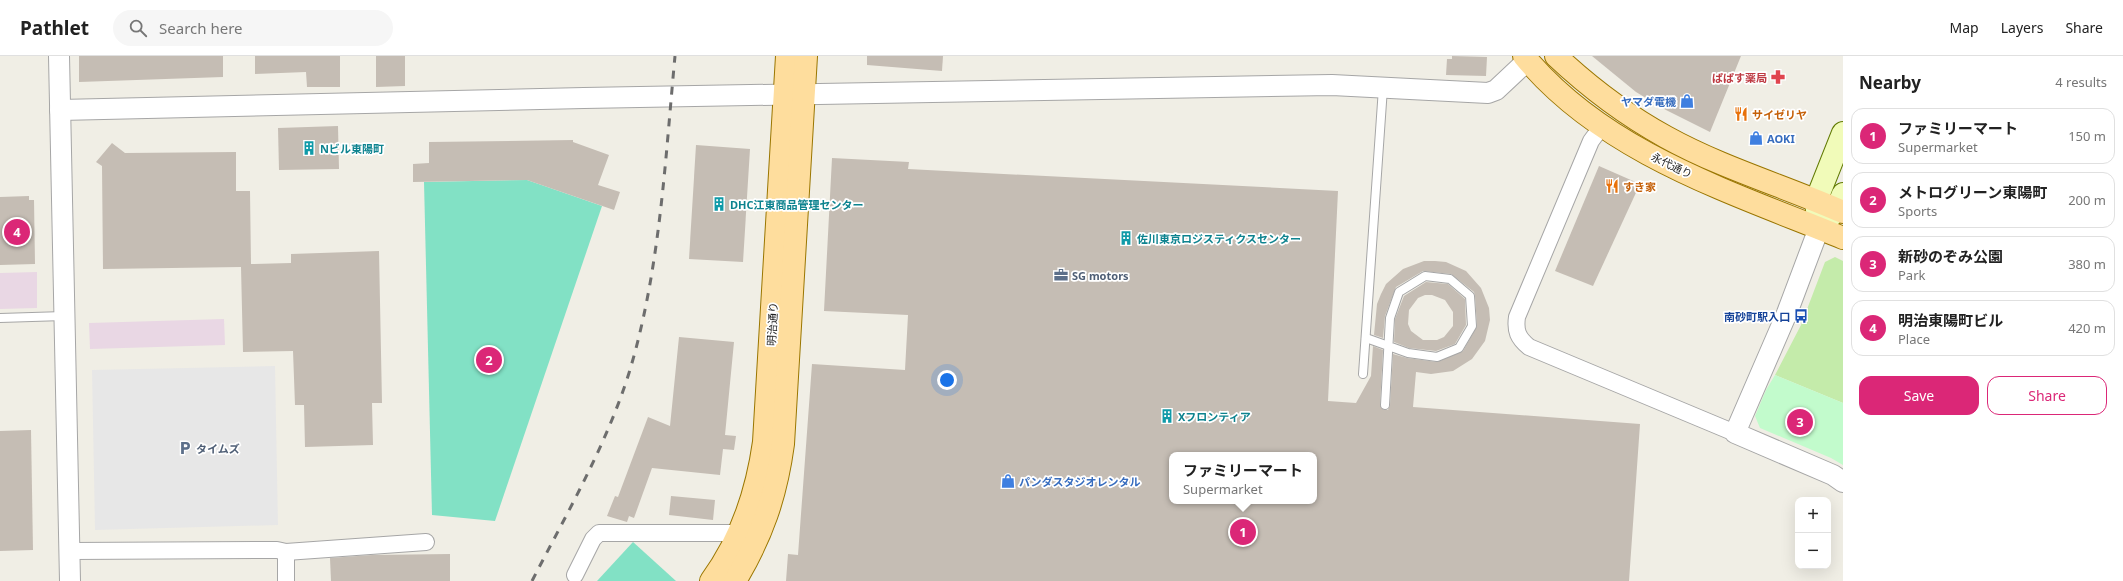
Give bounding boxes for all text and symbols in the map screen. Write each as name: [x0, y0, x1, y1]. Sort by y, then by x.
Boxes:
search box: [113, 10, 393, 46]
text: Pathlet: [20, 15, 89, 41]
icon: search: [127, 17, 149, 39]
text: Search here: [159, 18, 243, 38]
text: Map: [1950, 18, 1979, 37]
text: Layers: [2001, 18, 2043, 37]
text: Share: [2065, 18, 2103, 37]
pharmacy icon: ぱぱす薬局: [1770, 69, 1786, 85]
place label: ぱぱす薬局: [1712, 70, 1767, 85]
text: Nearby: [1859, 71, 1921, 94]
text: 4 results: [2055, 73, 2107, 91]
shop icon: ヤマダ電機: [1679, 93, 1695, 109]
place label: ヤマダ電機: [1621, 94, 1676, 109]
restaurant icon: サイゼリヤ: [1733, 106, 1749, 122]
place label: サイゼリヤ: [1752, 107, 1807, 122]
text: ファミリーマート: [1898, 118, 2018, 138]
text: 1: [1869, 127, 1877, 145]
text: 150 m: [2068, 127, 2106, 145]
shop icon: AOKI: [1748, 130, 1764, 146]
place label: AOKI: [1767, 131, 1795, 146]
text: Supermarket: [1898, 138, 1978, 156]
building icon: Nビル東陽町: [301, 140, 317, 156]
place label: Nビル東陽町: [320, 141, 384, 156]
street label: 永代通り: [1649, 149, 1695, 181]
restaurant icon: すき家: [1604, 178, 1620, 194]
place label: すき家: [1623, 179, 1656, 194]
text: メトログリーン東陽町: [1898, 182, 2047, 202]
text: 2: [1869, 191, 1877, 209]
text: 200 m: [2068, 191, 2106, 209]
building icon: DHC江東商品管理センター: [711, 196, 727, 212]
place label: DHC江東商品管理センター: [730, 197, 864, 212]
text: Sports: [1898, 202, 1937, 220]
pin: 4: [4, 217, 30, 247]
building icon: 佐川東京ロジスティクスセンター: [1118, 230, 1134, 246]
place label: 佐川東京ロジスティクスセンター: [1137, 231, 1301, 246]
text: 新砂のぞみ公園: [1898, 246, 2003, 266]
text: 3: [1869, 255, 1877, 273]
text: 380 m: [2068, 255, 2106, 273]
text: Park: [1898, 266, 1925, 284]
office icon: SG motors: [1053, 267, 1069, 283]
place label: SG motors: [1072, 268, 1129, 283]
street label: 明治通り: [763, 302, 781, 346]
bus stop icon: 南砂町駅入口: [1793, 308, 1809, 324]
place label: 南砂町駅入口: [1724, 309, 1790, 324]
text: 明治東陽町ビル: [1898, 310, 2003, 330]
text: 4: [1869, 319, 1877, 337]
text: 420 m: [2068, 319, 2106, 337]
text: Place: [1898, 330, 1930, 348]
pin: 2: [476, 345, 502, 375]
your location: [937, 370, 957, 390]
button: Save: [1859, 376, 1979, 415]
button: Share: [1987, 376, 2107, 415]
pin: 3: [1787, 407, 1813, 437]
building icon: Xフロンティア: [1159, 408, 1175, 424]
place label: Xフロンティア: [1178, 409, 1251, 424]
parking icon: タイムズ: [177, 440, 193, 456]
place label: タイムズ: [196, 441, 240, 456]
popup: [1169, 452, 1317, 504]
text: ファミリーマート: [1183, 460, 1303, 480]
shop icon: パンダスタジオレンタル: [1000, 473, 1016, 489]
place label: パンダスタジオレンタル: [1019, 474, 1141, 489]
text: Supermarket: [1183, 480, 1263, 498]
map controls: [1795, 497, 1831, 569]
button: +: [1795, 497, 1831, 533]
pin: 1: [1230, 517, 1256, 547]
button: −: [1795, 533, 1831, 569]

